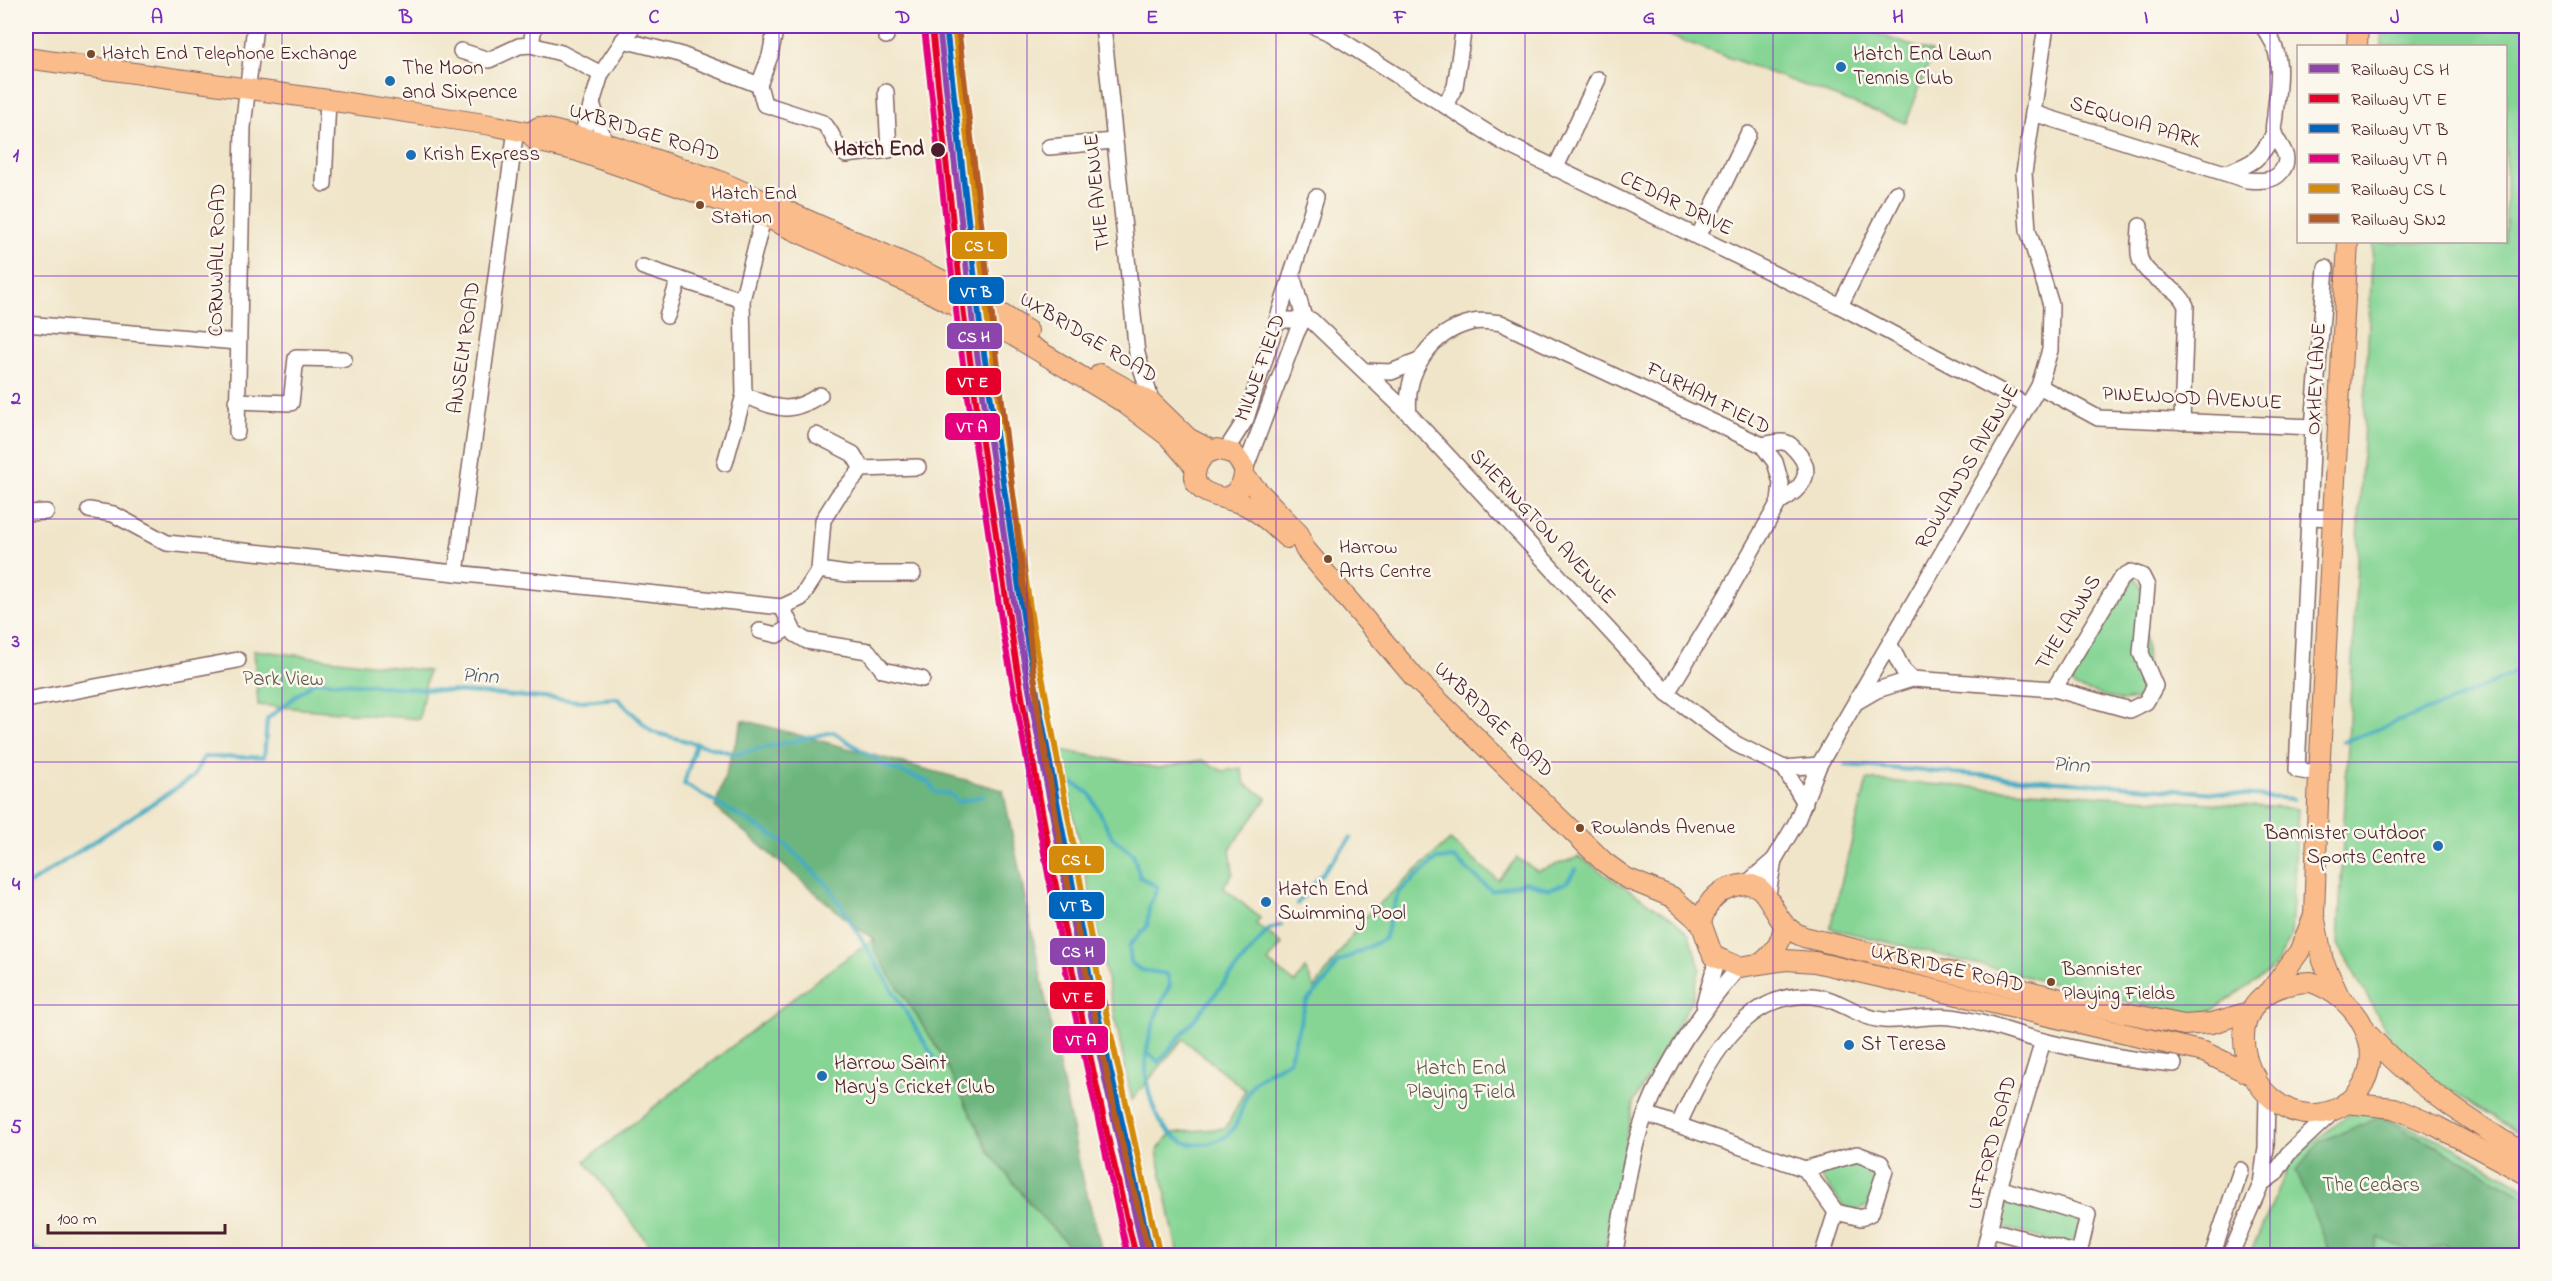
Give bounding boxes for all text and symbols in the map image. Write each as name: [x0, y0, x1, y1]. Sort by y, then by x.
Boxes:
text: A: [151, 4, 163, 33]
text: B: [398, 4, 413, 33]
text: C: [649, 4, 660, 33]
text: D: [895, 4, 910, 33]
text: E: [1146, 4, 1158, 33]
text: F: [1393, 4, 1407, 33]
text: G: [1643, 4, 1656, 33]
text: H: [1892, 4, 1904, 33]
text: I: [2144, 4, 2149, 33]
text: J: [2390, 4, 2400, 33]
place label: Hatch End Telephone Exchange: [102, 40, 357, 70]
place label: Hatch End Lawn Tennis Club: [1853, 40, 1992, 94]
legend: [2297, 45, 2507, 243]
marker: Hatch End Telephone Exchange: [85, 48, 97, 60]
place label: The Moon and Sixpence: [402, 54, 518, 108]
text: Railway CS H: [2351, 58, 2449, 84]
marker: Hatch End Lawn Tennis Club: [1834, 60, 1848, 74]
marker: The Moon and Sixpence: [383, 74, 397, 88]
text: Railway VT E: [2351, 88, 2447, 114]
street label: SEQUOIA PARK: [2066, 89, 2205, 157]
street label: UXBRIDGE ROAD: [565, 96, 723, 170]
text: Railway VT B: [2351, 118, 2448, 144]
street label: THE AVENUE: [1077, 132, 1119, 252]
place label: Hatch End: [834, 135, 924, 165]
place label: Krish Express: [423, 140, 540, 170]
marker: Hatch End: [929, 141, 947, 159]
text: 1: [13, 142, 20, 171]
marker: Krish Express: [404, 148, 418, 162]
text: Railway VT A: [2351, 148, 2447, 174]
street label: CEDAR DRIVE: [1614, 164, 1738, 244]
text: Railway CS L: [2351, 178, 2446, 204]
place label: Hatch End Station: [711, 180, 797, 233]
street label: CORNWALL ROAD: [202, 183, 234, 337]
marker: Hatch End Station: [694, 199, 706, 211]
text: Railway SN2: [2351, 208, 2446, 234]
line badge: CS L: [951, 231, 1008, 260]
text: CS L: [965, 235, 995, 259]
line badge: VT B: [948, 276, 1005, 305]
street label: ANSELM ROAD: [441, 280, 489, 416]
text: VT B: [959, 281, 992, 305]
street label: UXBRIDGE ROAD: [1013, 285, 1163, 391]
street label: MILNE FIELD: [1228, 310, 1294, 426]
line badge: CS H: [946, 322, 1003, 350]
street label: OXHEY LANE: [2299, 322, 2335, 436]
text: CS H: [958, 326, 990, 350]
street label: FURHAM FIELD: [1640, 354, 1775, 443]
line badge: VT E: [945, 367, 1002, 396]
text: VT E: [957, 371, 988, 395]
street label: ROWLANDS AVENUE: [1908, 379, 2028, 555]
street label: PINEWOOD AVENUE: [2101, 379, 2283, 419]
text: 2: [10, 385, 21, 414]
line badge: VT A: [944, 412, 1001, 441]
text: VT A: [956, 416, 987, 440]
street label: SHERINGTON AVENUE: [1462, 442, 1622, 612]
place label: Harrow Arts Centre: [1339, 534, 1431, 587]
marker: Harrow Arts Centre: [1322, 553, 1334, 565]
street label: THE LAWNS: [2029, 569, 2109, 677]
text: 3: [11, 628, 20, 657]
street label: UXBRIDGE ROAD: [1426, 655, 1560, 785]
water label: Pinn: [460, 660, 501, 694]
park label: Park View: [242, 665, 324, 695]
water label: Pinn: [2051, 749, 2092, 783]
place label: Rowlands Avenue: [1591, 814, 1735, 843]
place label: Bannister Outdoor Sports Centre: [2263, 819, 2427, 873]
marker: Rowlands Avenue: [1574, 822, 1586, 834]
marker: Bannister Outdoor Sports Centre: [2431, 839, 2445, 853]
line badge: CS L: [1048, 845, 1105, 874]
text: CS L: [1062, 849, 1092, 873]
text: 4: [12, 871, 21, 900]
place label: Hatch End Swimming Pool: [1278, 875, 1406, 931]
line badge: VT B: [1048, 891, 1105, 920]
text: VT B: [1059, 895, 1092, 919]
marker: Hatch End Swimming Pool: [1259, 895, 1273, 909]
line badge: CS H: [1049, 937, 1106, 966]
street label: UXBRIDGE ROAD: [1867, 937, 2027, 1001]
text: CS H: [1062, 941, 1094, 965]
place label: Bannister Playing Fields: [2061, 956, 2175, 1010]
marker: Bannister Playing Fields: [2045, 976, 2057, 988]
line badge: VT E: [1049, 981, 1106, 1010]
text: VT E: [1062, 986, 1093, 1010]
line badge: VT A: [1052, 1025, 1109, 1054]
text: VT A: [1065, 1029, 1096, 1053]
place label: St Teresa: [1861, 1030, 1946, 1060]
marker: St Teresa: [1842, 1038, 1856, 1052]
place label: Harrow Saint Mary's Cricket Club: [834, 1049, 995, 1105]
park label: Hatch End Playing Field: [1407, 1054, 1515, 1110]
marker: Harrow Saint Mary's Cricket Club: [815, 1069, 829, 1083]
street label: UFFORD ROAD: [1961, 1073, 2025, 1213]
text: 5: [10, 1114, 22, 1143]
park label: The Cedars: [2322, 1171, 2420, 1201]
scale bar: [48, 1197, 225, 1235]
text: 100 m: [57, 1207, 97, 1233]

